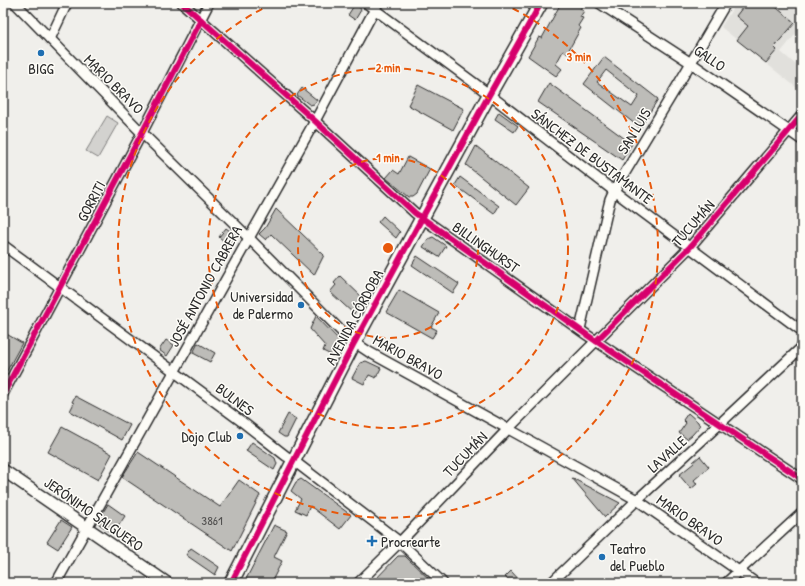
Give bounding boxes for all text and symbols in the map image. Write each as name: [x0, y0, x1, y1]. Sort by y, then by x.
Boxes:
street label: GALLO: [690, 40, 730, 76]
marker: BIGG: [36, 48, 46, 58]
text: 3 min: [567, 48, 592, 65]
street label: MARIO BRAVO: [79, 49, 149, 119]
place label: BIGG: [28, 58, 55, 79]
text: 2 min: [376, 59, 401, 76]
street label: SÁNCHEZ DE BUSTAMANTE: [527, 103, 657, 209]
street label: SAN LUIS: [612, 104, 656, 158]
text: 1 min: [376, 149, 400, 166]
street label: GORRITI: [72, 177, 110, 225]
street label: TUCUMÁN: [667, 195, 719, 251]
street label: BILLINGHURST: [448, 216, 524, 278]
street label: JOSÉ ANTONIO CABRERA: [163, 221, 247, 350]
centre of rings: [381, 241, 395, 255]
street label: AVENIDA CÓRDOBA: [320, 265, 388, 369]
place label: Universidad de Palermo: [230, 286, 293, 324]
marker: Universidad de Palermo: [296, 300, 306, 310]
street label: MARIO BRAVO: [369, 329, 447, 385]
street label: BULNES: [212, 378, 259, 420]
place label: Dojo Club: [181, 426, 232, 447]
street label: TUCUMÁN: [438, 427, 492, 481]
street label: LAVALLE: [643, 430, 692, 477]
marker: Dojo Club: [235, 431, 245, 441]
street label: JERÓNIMO SALGUERO: [40, 472, 148, 556]
street label: MARIO BRAVO: [652, 489, 728, 551]
house number: 3861: [201, 511, 223, 529]
place label: Procrearte: [381, 531, 440, 552]
marker: Procrearte: [366, 535, 378, 547]
place label: Teatro del Pueblo: [610, 538, 665, 576]
marker: Teatro del Pueblo: [597, 552, 607, 562]

